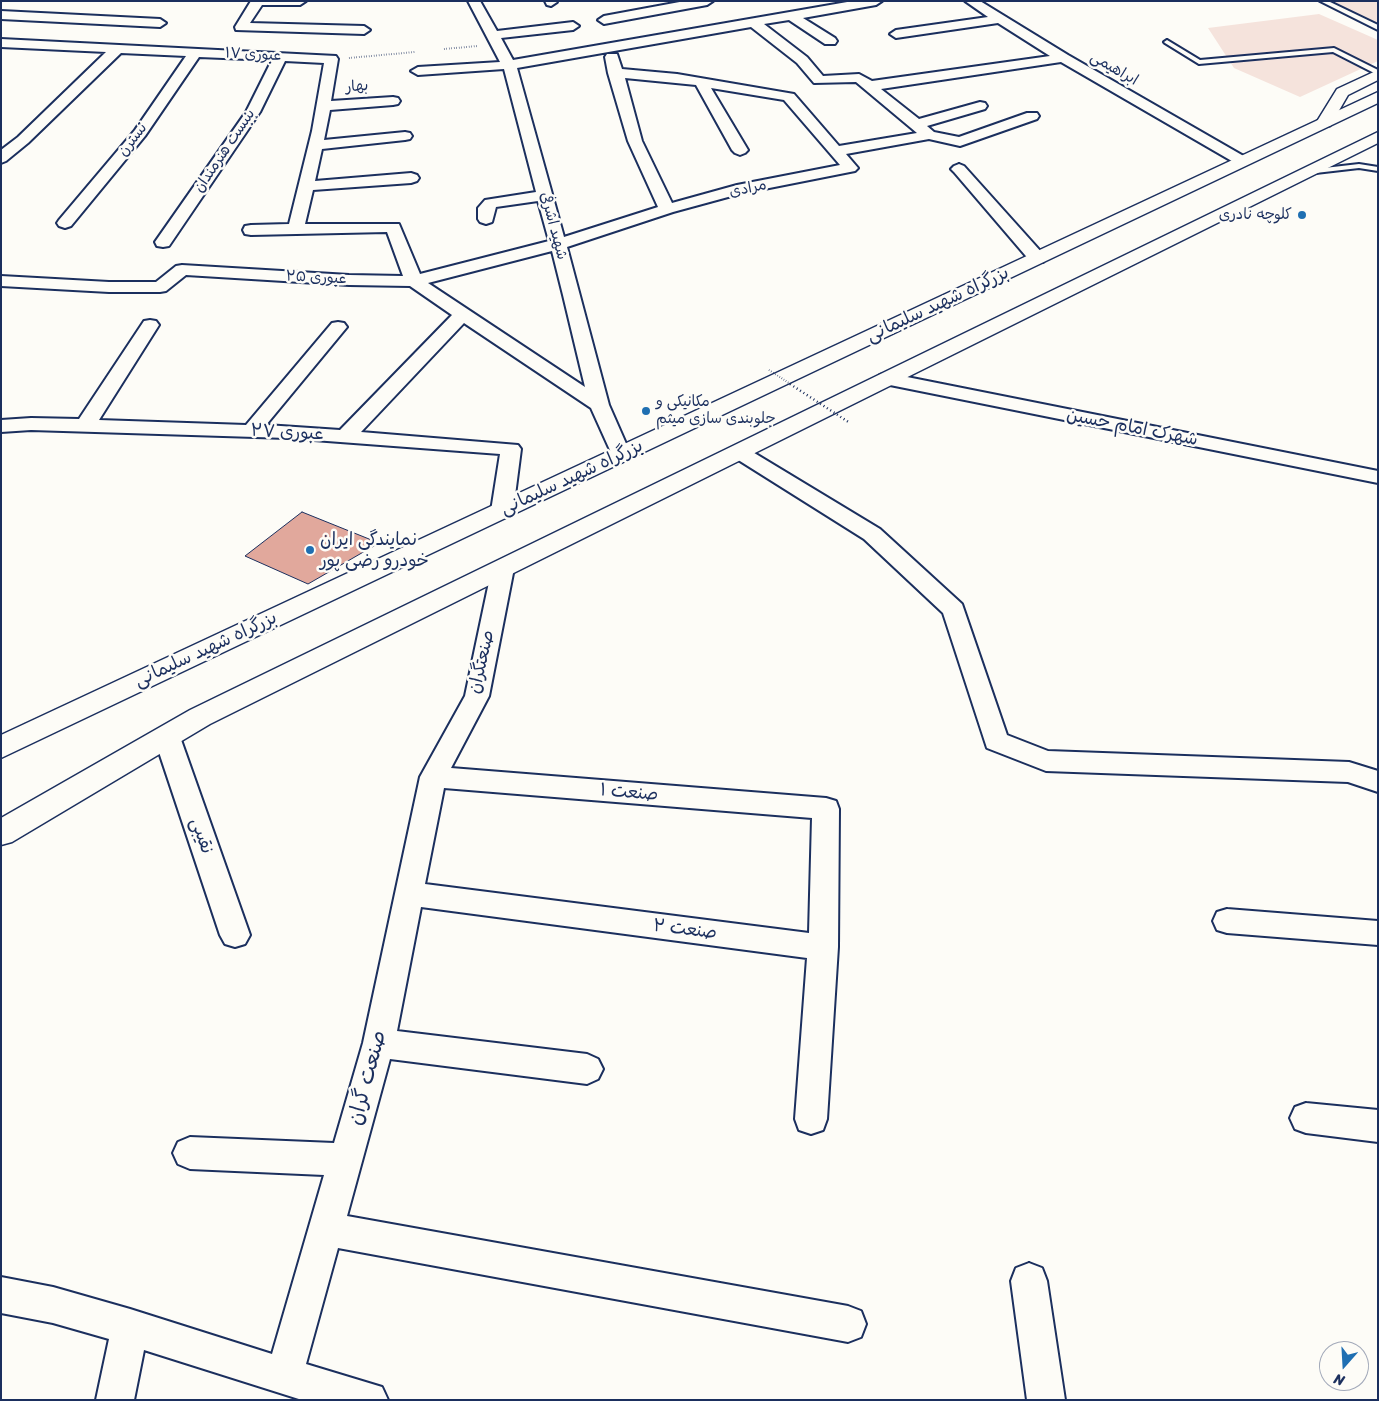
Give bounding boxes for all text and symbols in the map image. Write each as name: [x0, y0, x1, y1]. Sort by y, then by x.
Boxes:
street label: عبوری ۱۷: [224, 45, 282, 65]
street label: ابراهیمی: [1087, 48, 1141, 90]
street label: بهار: [345, 77, 369, 97]
street label: بنبست هنرمندان: [190, 106, 260, 196]
street label: نسترن: [114, 120, 152, 160]
street label: مرادی: [728, 176, 768, 202]
street label: شهید اشرفی: [535, 190, 571, 262]
place label: کلوچه نادری: [1219, 206, 1292, 224]
marker: کلوچه نادری: [1296, 209, 1308, 221]
street label: بزرگراه شهید سلیمانی: [863, 263, 1013, 347]
street label: عبوری ۲۵: [285, 267, 347, 289]
place label: مکانیکی و جلوبندی سازی میثم: [656, 393, 776, 428]
marker: مکانیکی و جلوبندی سازی میثم: [640, 405, 652, 417]
street label: شهرک امام حسین: [1064, 405, 1200, 451]
street label: عبوری ۲۷: [250, 420, 324, 446]
street label: بزرگراه شهید سلیمانی: [497, 436, 647, 520]
place label: نمایندگی ایران خودرو رضی پور: [320, 529, 429, 572]
marker: نمایندگی ایران خودرو رضی پور: [304, 544, 316, 556]
street label: بزرگراه شهید سلیمانی: [131, 608, 281, 692]
street label: صنعتگران: [464, 628, 500, 696]
street label: صنعت ۱: [599, 780, 659, 806]
street label: نقیبی: [185, 815, 217, 857]
street label: صنعت ۲: [652, 915, 718, 945]
street label: صنعت گران: [343, 1028, 393, 1128]
north arrow: [1319, 1341, 1369, 1391]
text: N: [1331, 1366, 1348, 1393]

